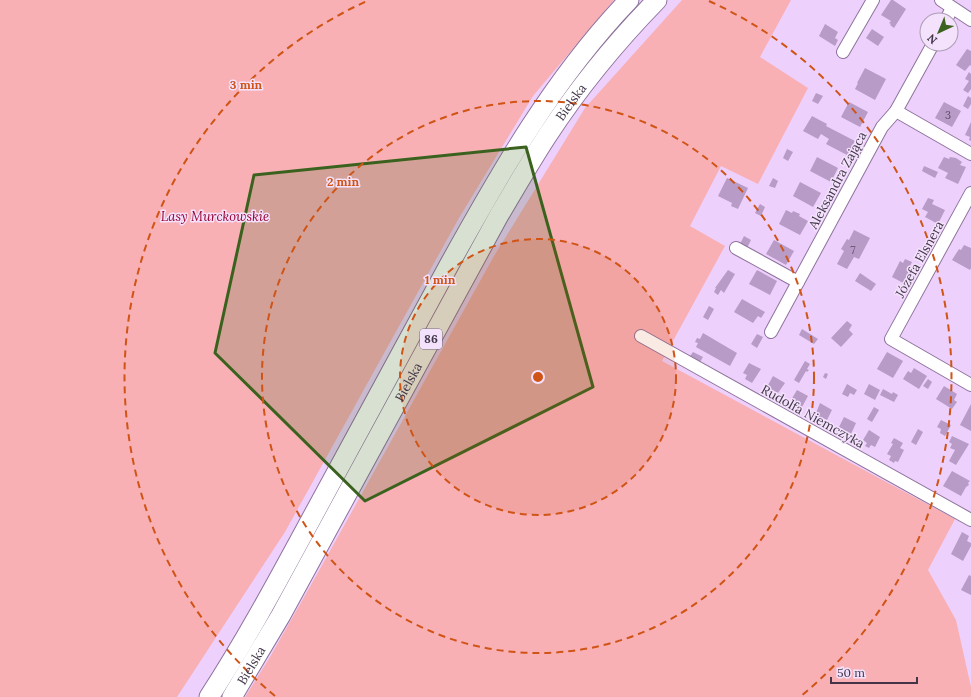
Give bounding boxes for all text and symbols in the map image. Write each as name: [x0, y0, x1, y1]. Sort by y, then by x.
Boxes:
north arrow: [919, 12, 959, 52]
text: N: [924, 31, 940, 47]
text: 3 min: [230, 77, 263, 92]
street label: Bielska: [552, 80, 590, 124]
house number: 3: [945, 108, 951, 122]
street label: Aleksandra Zająca: [804, 128, 870, 233]
text: 2 min: [327, 174, 359, 189]
park label: Lasy Murckowskie: [161, 208, 269, 225]
street label: Józefa Elsnera: [891, 218, 948, 302]
house number: 7: [850, 243, 856, 257]
text: 1 min: [425, 272, 456, 287]
road number: 86: [420, 329, 442, 349]
street label: Bielska: [391, 359, 426, 405]
centre of rings: [531, 370, 545, 384]
street label: Rudolfa Niemczyka: [758, 381, 868, 452]
street label: Bielska: [233, 643, 270, 688]
scale bar: [831, 659, 917, 685]
text: 50 m: [837, 665, 865, 680]

